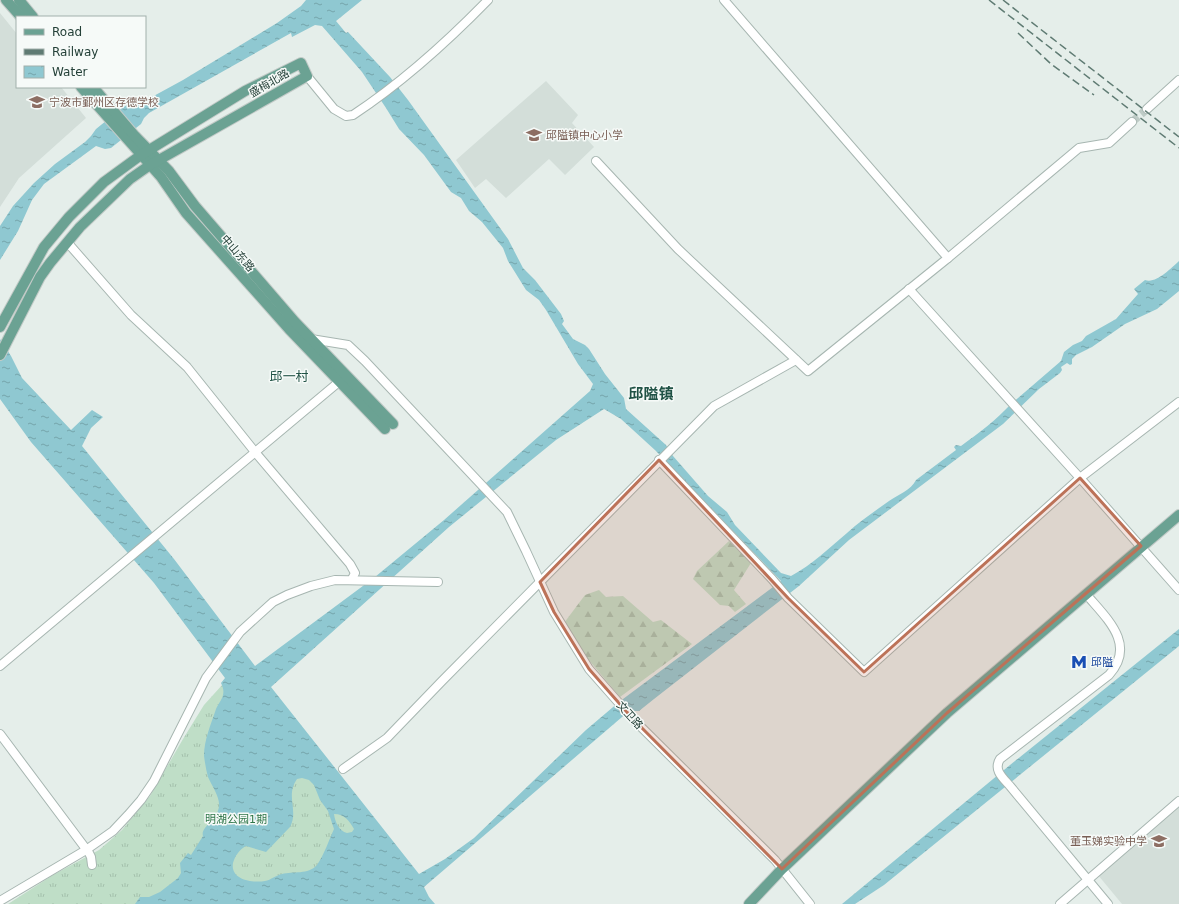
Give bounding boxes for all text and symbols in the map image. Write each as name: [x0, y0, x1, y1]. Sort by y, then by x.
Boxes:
legend: [16, 16, 146, 88]
text: Road: [52, 25, 82, 39]
text: Railway: [52, 45, 98, 59]
text: Water: [52, 65, 88, 79]
street label: 盛梅北路: [247, 67, 292, 100]
school or university icon: 宁波市鄞州区存德学校: [28, 93, 46, 111]
place label: 宁波市鄞州区存德学校: [49, 96, 159, 109]
school or university icon: 邱隘镇中心小学: [525, 126, 543, 144]
place label: 邱隘镇中心小学: [546, 129, 623, 142]
street label: 中山东路: [218, 232, 257, 274]
district label: 邱一村: [269, 369, 309, 384]
district label: 邱隘镇: [628, 385, 674, 403]
metro station icon: 邱隘: [1070, 653, 1088, 671]
place label: 邱隘: [1091, 656, 1113, 669]
street label: 文卫路: [614, 699, 645, 732]
park label: 明湖公园1期: [205, 813, 267, 826]
school or university icon: 董玉娣实验中学: [1150, 832, 1168, 850]
place label: 董玉娣实验中学: [1070, 835, 1147, 848]

